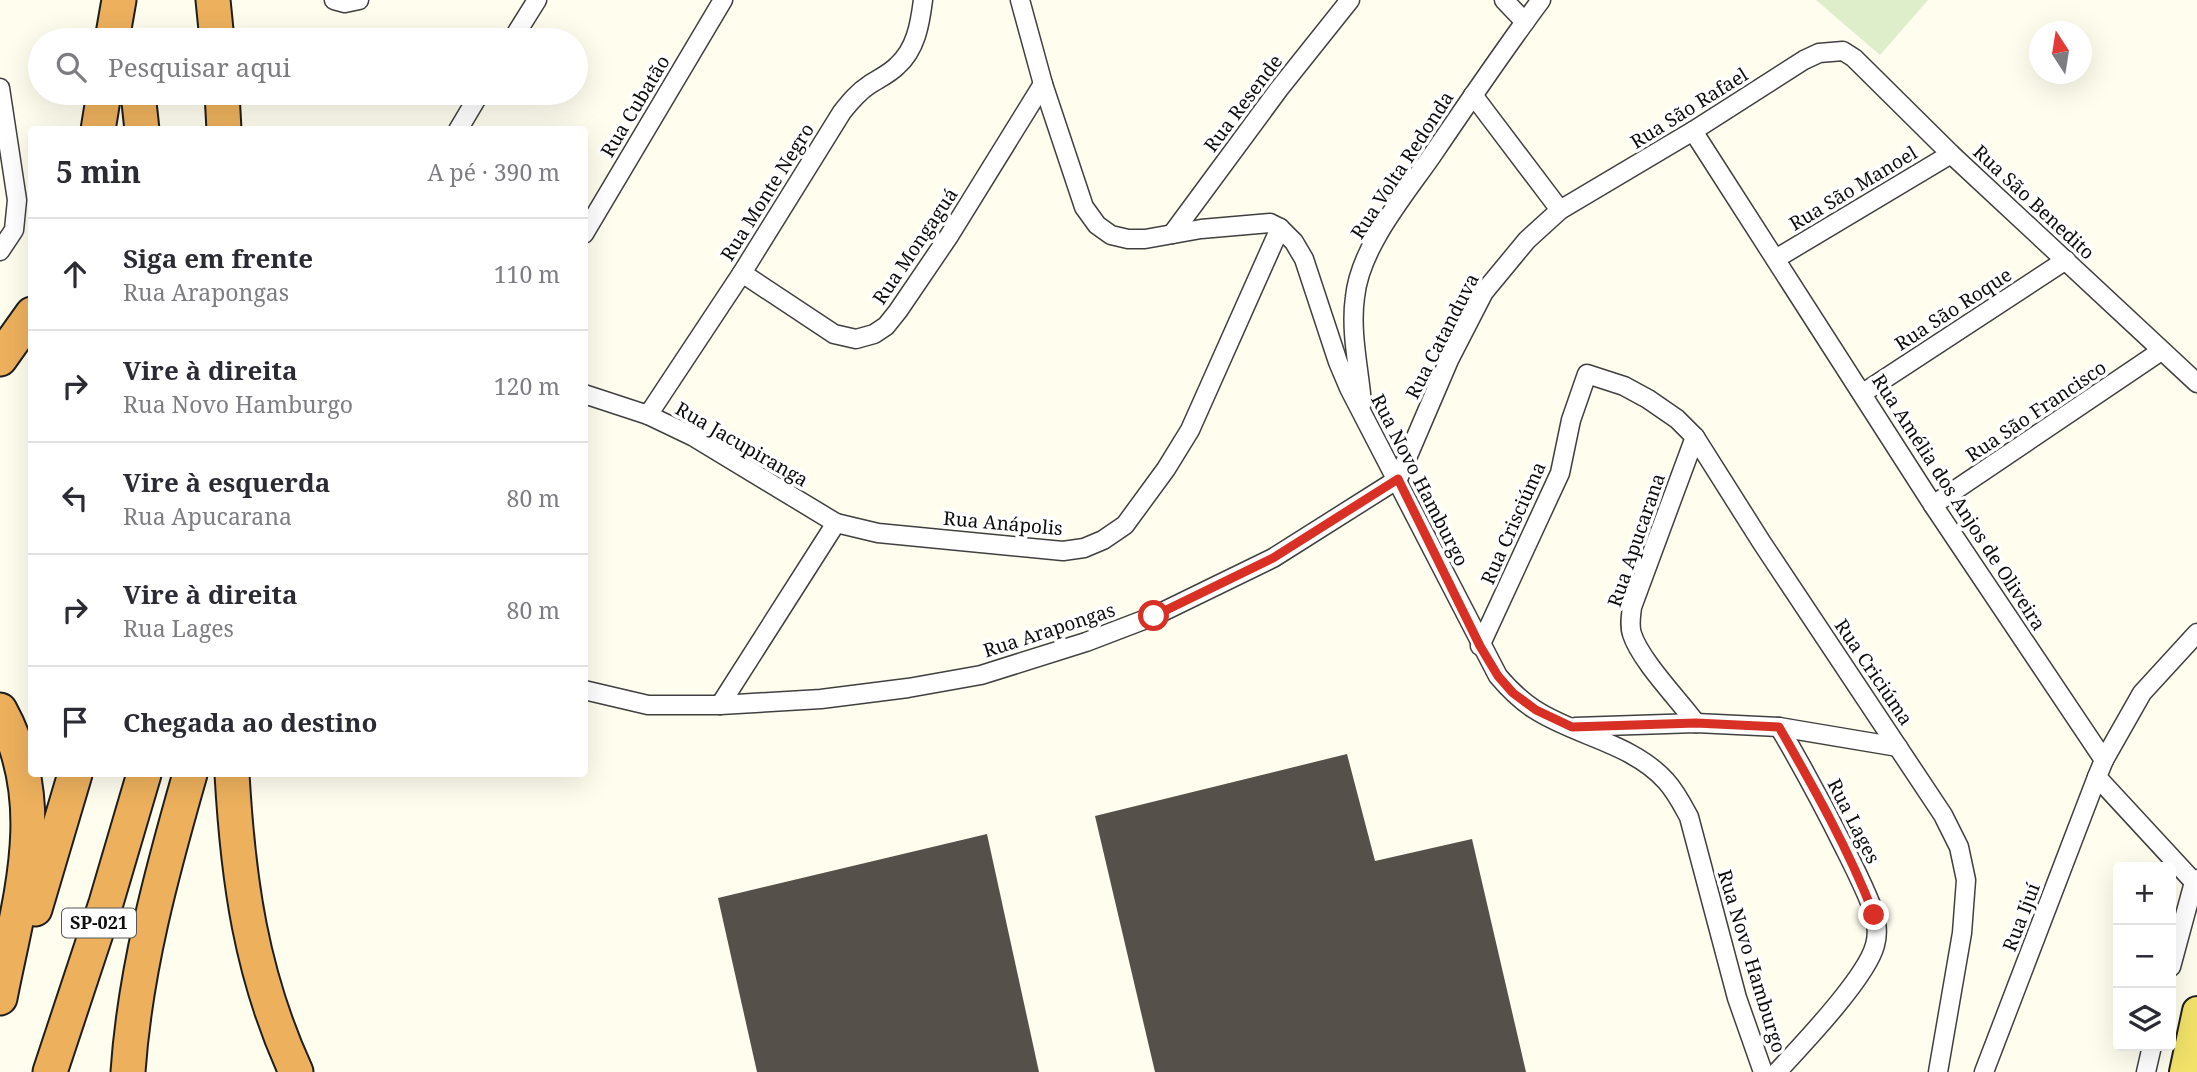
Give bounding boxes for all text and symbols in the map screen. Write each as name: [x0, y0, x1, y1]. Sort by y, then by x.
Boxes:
north arrow: [2029, 21, 2092, 84]
search box: [28, 28, 588, 105]
icon: search: [52, 48, 90, 86]
text: Pesquisar aqui: [108, 49, 291, 85]
street label: Rua Resende: [1198, 49, 1288, 157]
street label: Rua Cubatão: [594, 50, 676, 162]
street label: Rua São Rafael: [1625, 61, 1753, 155]
street label: Rua Volta Redonda: [1345, 86, 1459, 244]
street label: Rua Monte Negro: [714, 118, 820, 266]
street label: Rua São Manoel: [1784, 139, 1922, 236]
street label: Rua São Benedito: [1968, 139, 2100, 265]
text: 5 min: [56, 151, 141, 192]
text: A pé · 390 m: [427, 156, 560, 188]
street label: Rua Mongaguá: [866, 183, 964, 309]
text: Siga em frente: [123, 240, 313, 276]
icon: ahead: [56, 255, 94, 293]
text: 110 m: [494, 258, 560, 290]
street label: Rua São Roque: [1890, 261, 2016, 357]
street label: Rua Catanduva: [1399, 269, 1485, 403]
text: Rua Arapongas: [123, 276, 289, 308]
text: Vire à direita: [123, 352, 298, 388]
street label: Rua São Francisco: [1961, 354, 2111, 468]
icon: right: [56, 367, 94, 405]
street label: Rua Amélia dos Anjos de Oliveira: [1866, 369, 2052, 635]
text: 120 m: [494, 370, 560, 402]
text: Rua Novo Hamburgo: [123, 388, 353, 420]
street label: Rua Novo Hamburgo: [1365, 389, 1475, 571]
street label: Rua Jacupiranga: [671, 395, 813, 493]
street label: Rua Crisciúma: [1474, 458, 1552, 588]
text: Vire à esquerda: [123, 464, 330, 500]
street label: Rua Apucarana: [1601, 470, 1671, 610]
icon: left: [56, 479, 94, 517]
text: 80 m: [507, 482, 560, 514]
text: Rua Apucarana: [123, 500, 292, 532]
street label: Rua Anápolis: [942, 505, 1064, 541]
text: Vire à direita: [123, 576, 298, 612]
icon: right: [56, 591, 94, 629]
text: 80 m: [507, 594, 560, 626]
street label: Rua Arapongas: [980, 596, 1118, 664]
route start: [1138, 600, 1169, 631]
text: Rua Lages: [123, 612, 234, 644]
street label: Rua Criciúma: [1829, 614, 1919, 730]
icon: arrive: [56, 703, 94, 741]
text: Chegada ao destino: [123, 704, 378, 740]
street label: Rua Lages: [1822, 774, 1886, 868]
map controls: [2113, 862, 2176, 1051]
button: +: [2113, 862, 2176, 925]
street label: Rua Novo Hamburgo: [1712, 866, 1792, 1056]
street label: Rua Ijuí: [1996, 879, 2046, 955]
route end: [1858, 899, 1889, 930]
road number: SP-021: [62, 908, 136, 938]
button: −: [2113, 925, 2176, 988]
button: layers: [2113, 988, 2176, 1051]

